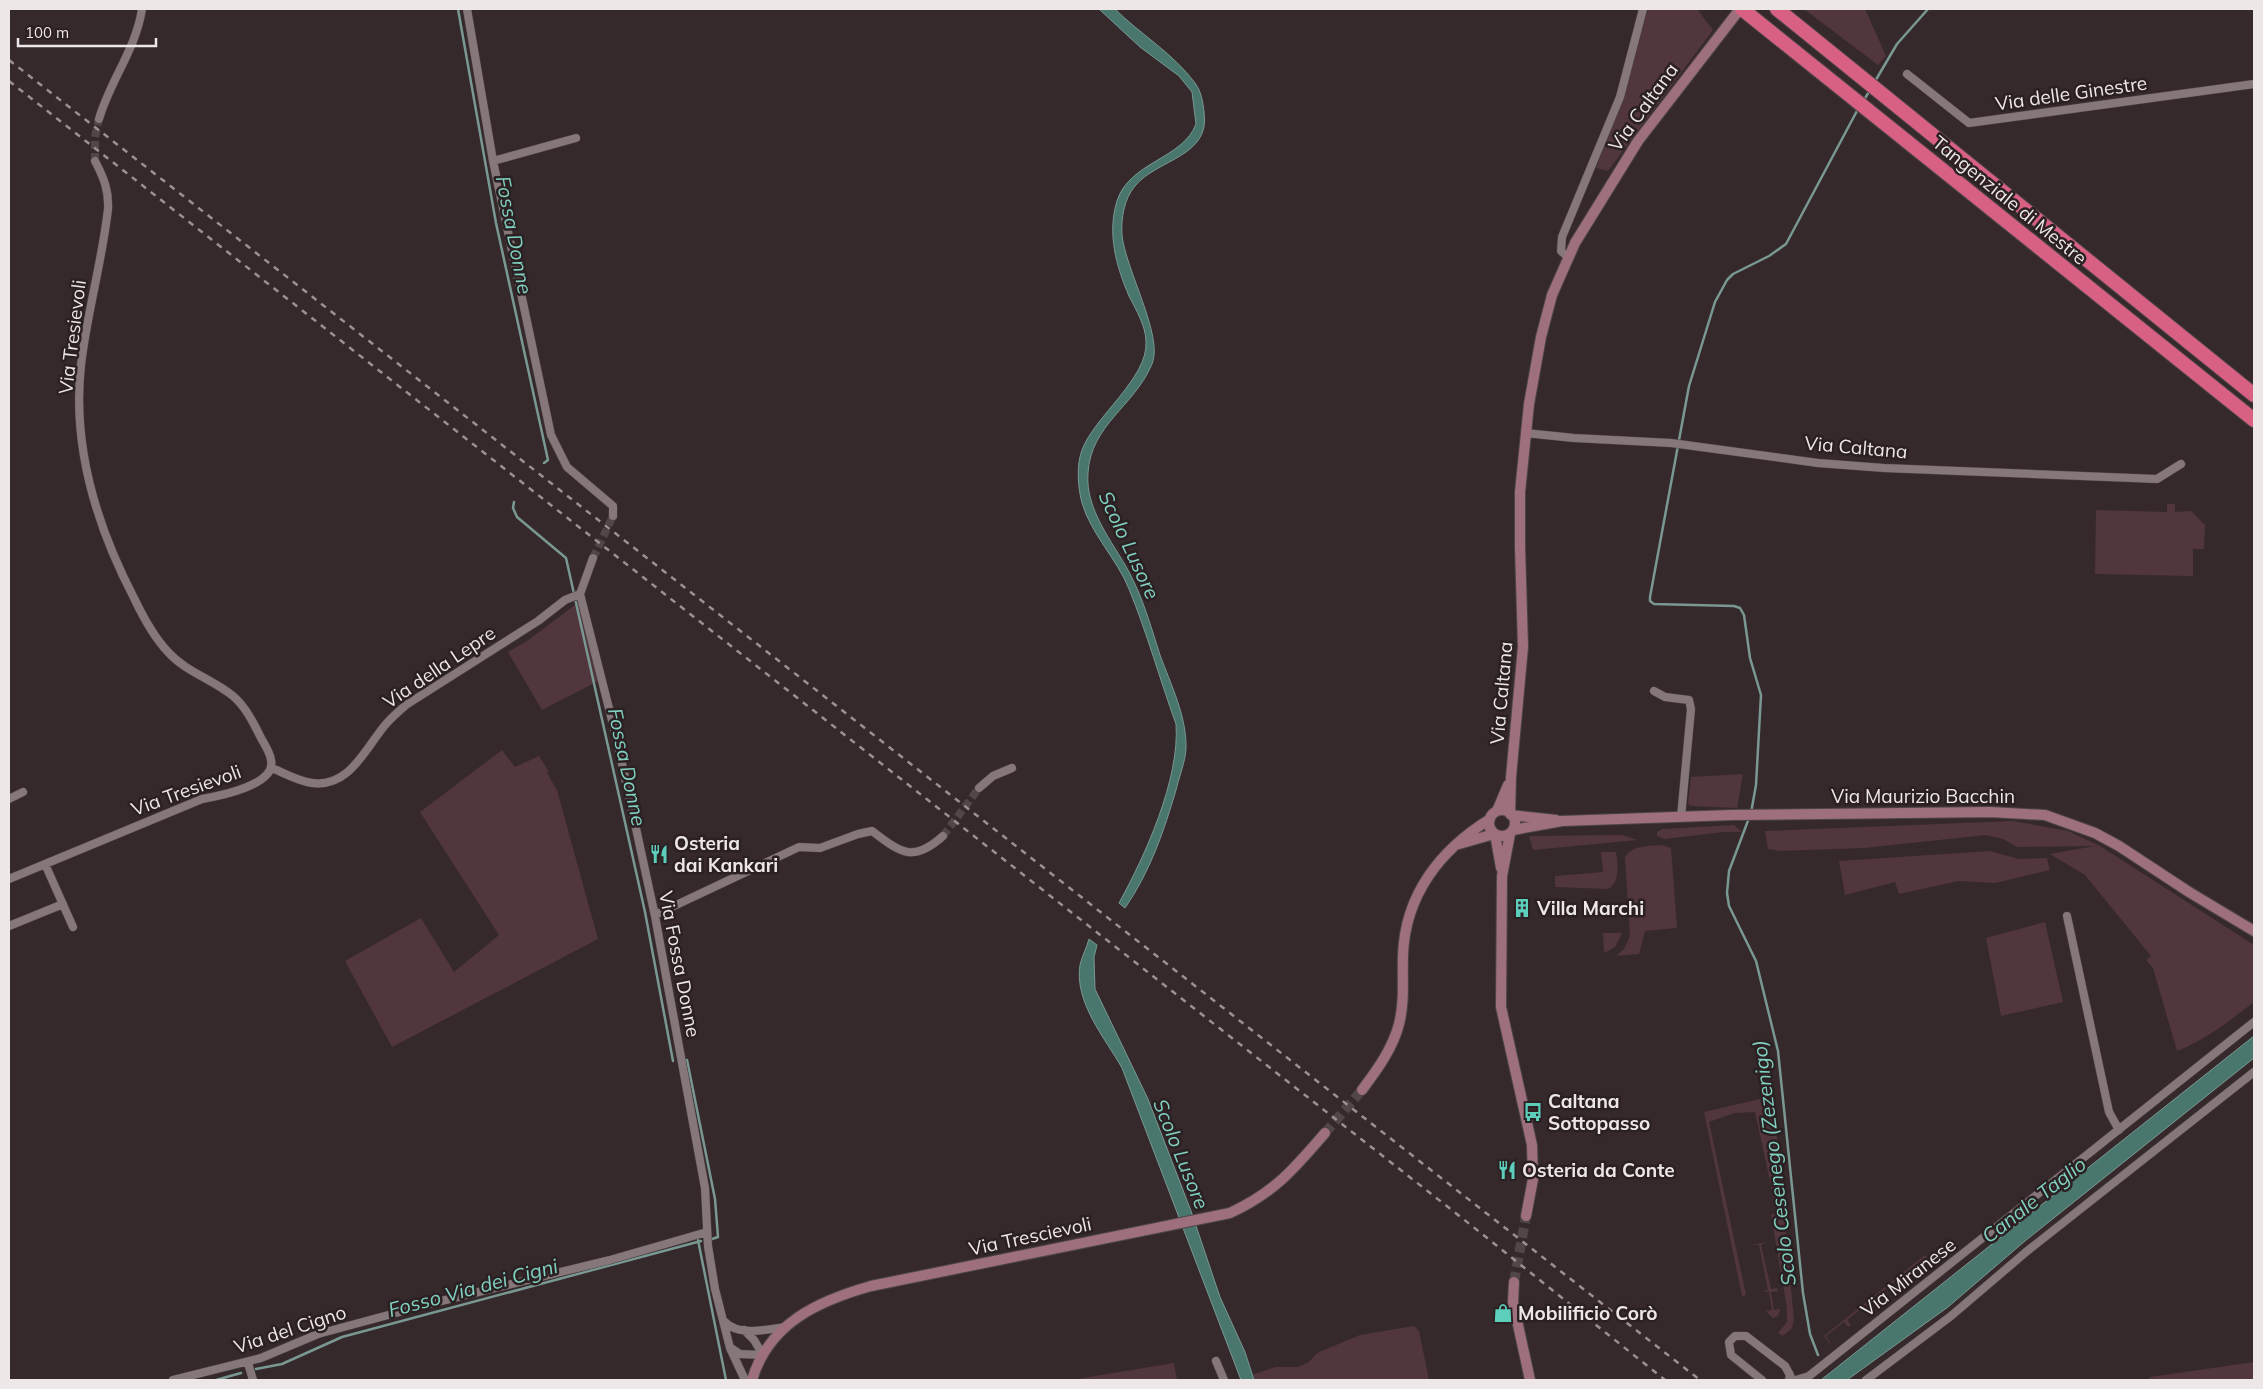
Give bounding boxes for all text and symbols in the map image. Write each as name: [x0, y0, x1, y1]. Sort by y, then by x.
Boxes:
scale bar: [18, 15, 155, 47]
text: 100 m: [25, 23, 69, 42]
street label: Via Caltana: [1603, 58, 1683, 156]
street label: Via delle Ginestre: [1993, 70, 2149, 116]
street label: Tangenziale di Mestre: [1928, 130, 2092, 270]
water label: Fossa Donne: [491, 174, 538, 296]
street label: Via Tresievoli: [53, 278, 91, 396]
street label: Via Caltana: [1803, 431, 1909, 463]
water label: Scolo Lusore: [1093, 487, 1165, 603]
street label: Via della Lepre: [378, 621, 500, 713]
street label: Via Caltana: [1485, 640, 1517, 746]
water label: Fossa Donne: [603, 706, 652, 828]
street label: Via Tresievoli: [128, 759, 244, 821]
street label: Via Maurizio Bacchin: [1831, 784, 2015, 808]
place label: Osteria dai Kankari: [674, 831, 778, 877]
restaurant icon: Osteria dai Kankari: [648, 843, 670, 865]
street label: Via Fossa Donne: [654, 889, 706, 1039]
place label: Villa Marchi: [1536, 896, 1644, 920]
building icon: Villa Marchi: [1511, 897, 1533, 919]
water label: Scolo Cesenego (Zezenigo): [1746, 1039, 1801, 1287]
place label: Caltana Sottopasso: [1548, 1089, 1650, 1135]
water label: Scolo Lusore: [1148, 1095, 1215, 1213]
bus stop icon: Caltana Sottopasso: [1522, 1101, 1544, 1123]
water label: Canale Taglio: [1977, 1151, 2091, 1248]
place label: Osteria da Conte: [1522, 1158, 1675, 1182]
restaurant icon: Osteria da Conte: [1496, 1159, 1518, 1181]
street label: Via Trescievoli: [967, 1211, 1093, 1261]
street label: Via Miranese: [1856, 1232, 1960, 1322]
water label: Fosso Via dei Cigni: [385, 1253, 561, 1322]
street label: Via del Cigno: [231, 1300, 349, 1358]
place label: Mobilificio Corò: [1518, 1301, 1658, 1325]
shop icon: Mobilificio Corò: [1492, 1302, 1514, 1324]

